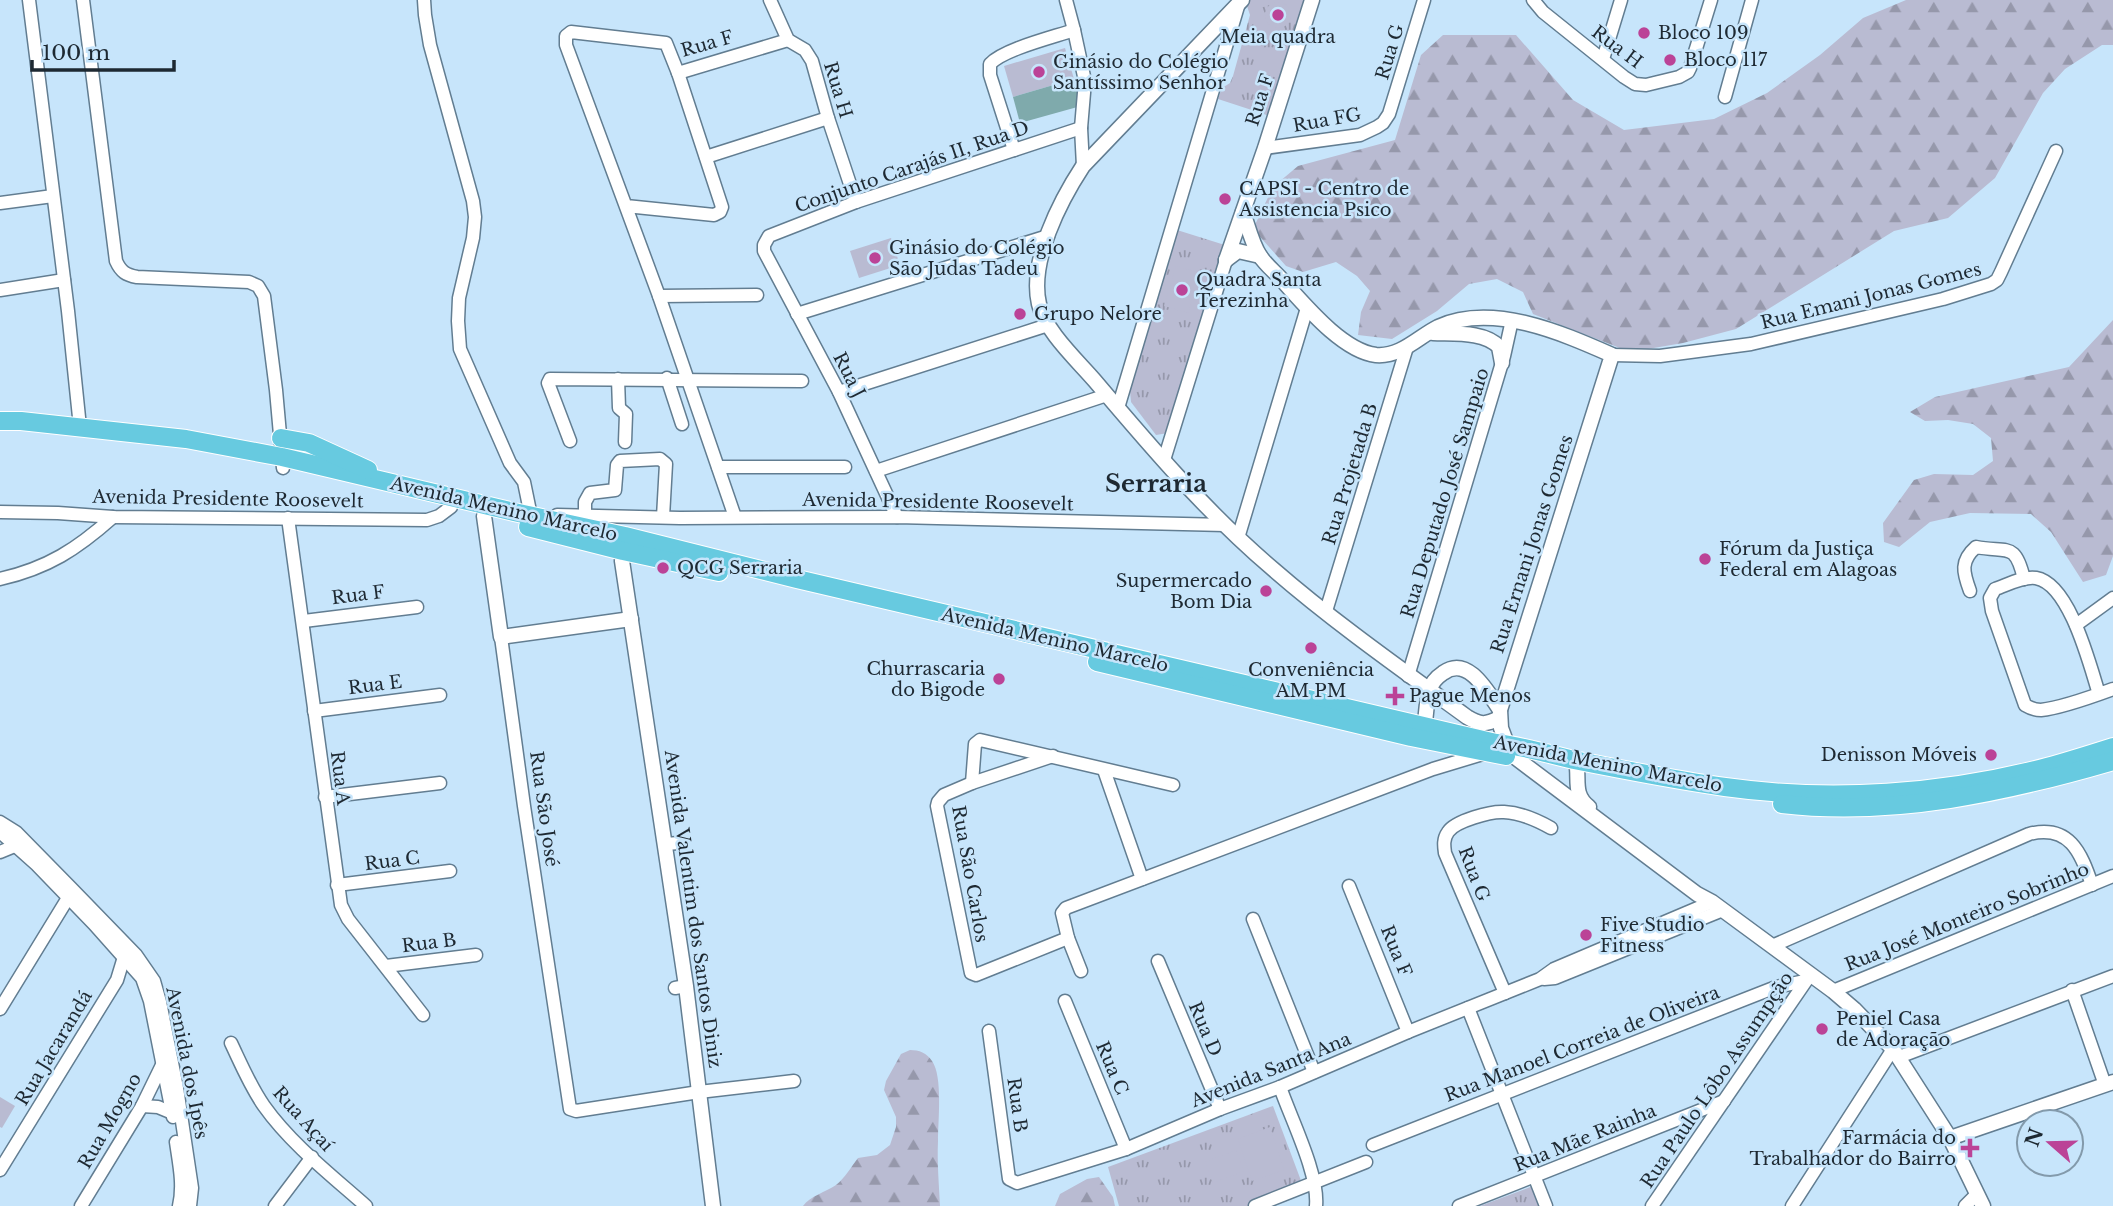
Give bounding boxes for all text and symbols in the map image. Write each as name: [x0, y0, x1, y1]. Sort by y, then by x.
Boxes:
marker: Meia quadra: [1270, 7, 1286, 23]
street label: Rua G: [1371, 21, 1409, 82]
street label: Rua H: [1587, 21, 1647, 73]
place label: Bloco 109: [1658, 22, 1748, 44]
marker: Bloco 109: [1636, 25, 1652, 41]
street label: Rua F: [678, 26, 736, 62]
place label: Meia quadra: [1220, 26, 1336, 48]
scale bar: [32, 28, 173, 72]
text: 100 m: [42, 40, 110, 66]
place label: Bloco 117: [1684, 49, 1768, 71]
place label: Ginásio do Colégio Santíssimo Senhor: [1053, 51, 1229, 94]
marker: Bloco 117: [1662, 52, 1678, 68]
street label: Rua H: [819, 59, 857, 121]
marker: Ginásio do Colégio Santíssimo Senhor: [1031, 64, 1047, 80]
street label: Rua F: [1241, 71, 1279, 129]
street label: Rua FG: [1291, 103, 1363, 137]
street label: Conjunto Carajás II, Rua D: [792, 117, 1032, 217]
place label: CAPSI - Centro de Assistencia Psico: [1238, 178, 1409, 221]
marker: CAPSI - Centro de Assistencia Psico: [1217, 191, 1233, 207]
place label: Ginásio do Colégio São Judas Tadeu: [889, 237, 1065, 280]
marker: Ginásio do Colégio São Judas Tadeu: [867, 250, 883, 266]
street label: Rua Emani Jonas Gomes: [1758, 258, 1984, 334]
place label: Quadra Santa Terezinha: [1196, 269, 1322, 312]
marker: Quadra Santa Terezinha: [1174, 282, 1190, 298]
place label: Grupo Nelore: [1034, 303, 1162, 325]
marker: Grupo Nelore: [1012, 306, 1028, 322]
street label: Rua J: [828, 348, 870, 402]
street label: Rua Deputado José Sampaio: [1396, 365, 1494, 621]
street label: Rua Projetada B: [1318, 400, 1382, 548]
street label: Rua Ernani Jonas Gomes: [1486, 432, 1578, 656]
district label: Serraria: [1105, 469, 1207, 498]
street label: Avenida Menino Marcelo: [387, 472, 620, 546]
street label: Avenida Presidente Roosevelt: [91, 486, 364, 512]
street label: Avenida Presidente Roosevelt: [801, 489, 1074, 515]
place label: Fórum da Justiça Federal em Alagoas: [1719, 538, 1897, 581]
marker: Fórum da Justiça Federal em Alagoas: [1697, 551, 1713, 567]
place label: QCG Serraria: [677, 557, 803, 579]
marker: QCG Serraria: [655, 560, 671, 576]
place label: Supermercado Bom Dia: [1116, 570, 1252, 613]
street label: Rua F: [330, 581, 386, 609]
marker: Supermercado Bom Dia: [1258, 583, 1274, 599]
street label: Avenida Menino Marcelo: [938, 603, 1171, 677]
marker: Conveniência AM PM: [1303, 640, 1319, 656]
place label: Churrascaria do Bigode: [866, 658, 985, 701]
place label: Conveniência AM PM: [1248, 659, 1374, 702]
street label: Rua E: [347, 671, 403, 699]
marker: Churrascaria do Bigode: [991, 671, 1007, 687]
place label: Pague Menos: [1409, 685, 1531, 707]
marker: Pague Menos: [1387, 688, 1403, 704]
street label: Avenida Menino Marcelo: [1491, 731, 1724, 797]
place label: Denisson Móveis: [1821, 744, 1977, 766]
marker: Denisson Móveis: [1983, 747, 1999, 763]
street label: Avenida Valentim dos Santos Diniz: [660, 748, 726, 1069]
street label: Rua A: [326, 750, 354, 807]
street label: Rua São José: [525, 750, 563, 868]
street label: Rua São Carlos: [947, 804, 993, 944]
street label: Rua G: [1454, 844, 1495, 905]
street label: Rua C: [363, 847, 421, 875]
street label: Rua José Monteiro Sobrinho: [1842, 858, 2092, 976]
place label: Five Studio Fitness: [1600, 914, 1705, 957]
street label: Rua F: [1376, 922, 1416, 980]
marker: Five Studio Fitness: [1578, 927, 1594, 943]
street label: Rua B: [400, 929, 458, 957]
street label: Rua Paulo Lôbo Assumpção: [1636, 968, 1798, 1192]
street label: Rua Manoel Correia de Oliveira: [1441, 981, 1723, 1107]
street label: Avenida dos Ipês: [161, 984, 213, 1141]
street label: Rua Jacarandá: [11, 986, 97, 1110]
street label: Rua D: [1184, 998, 1226, 1060]
place label: Peniel Casa de Adoração: [1836, 1008, 1950, 1051]
marker: Peniel Casa de Adoração: [1814, 1021, 1830, 1037]
street label: Avenida Santa Ana: [1187, 1028, 1354, 1113]
street label: Rua C: [1091, 1038, 1133, 1098]
street label: Rua Mogno: [74, 1069, 146, 1173]
street label: Rua B: [1002, 1076, 1032, 1134]
street label: Rua Açaí: [268, 1082, 338, 1157]
street label: Rua Mãe Rainha: [1511, 1099, 1659, 1177]
north arrow: [2015, 1108, 2085, 1178]
text: N: [2021, 1125, 2048, 1150]
place label: Farmácia do Trabalhador do Bairro: [1749, 1127, 1956, 1170]
marker: Farmácia do Trabalhador do Bairro: [1962, 1140, 1978, 1156]

